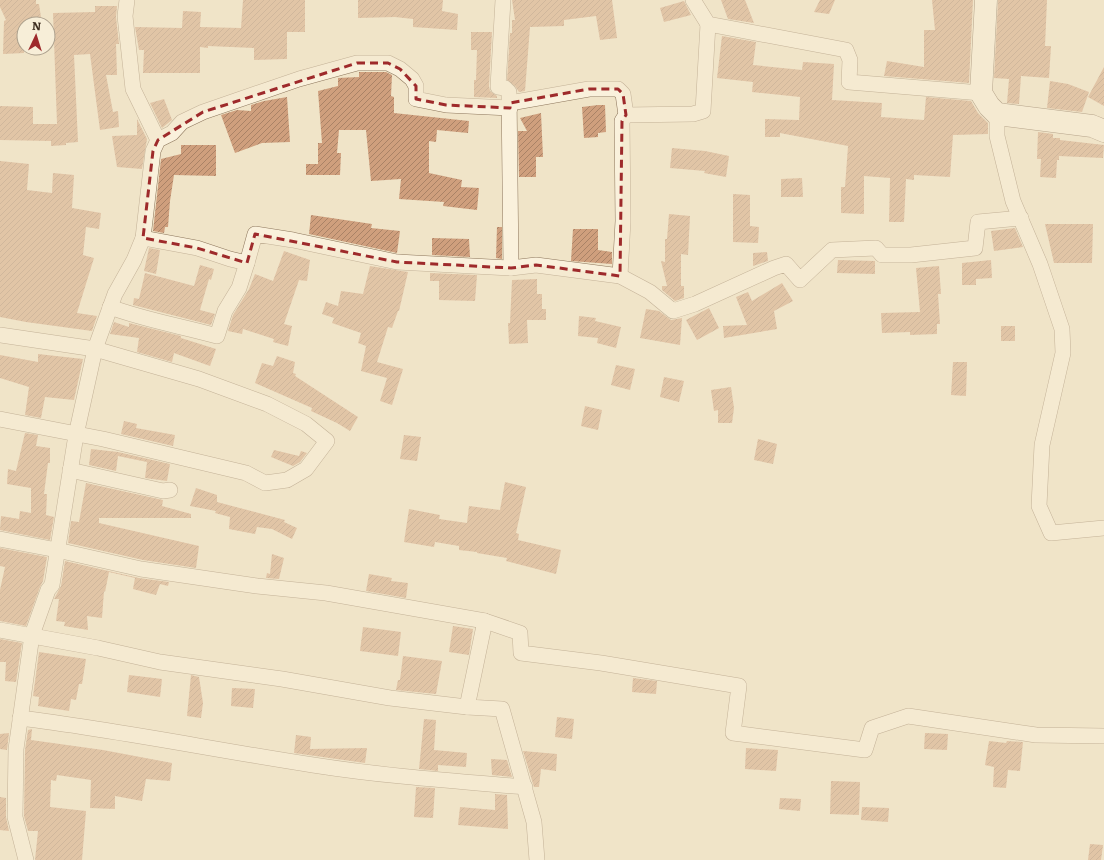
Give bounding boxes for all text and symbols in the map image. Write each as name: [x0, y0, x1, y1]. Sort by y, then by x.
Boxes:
north arrow: [16, 16, 56, 56]
text: N: [32, 17, 42, 33]

